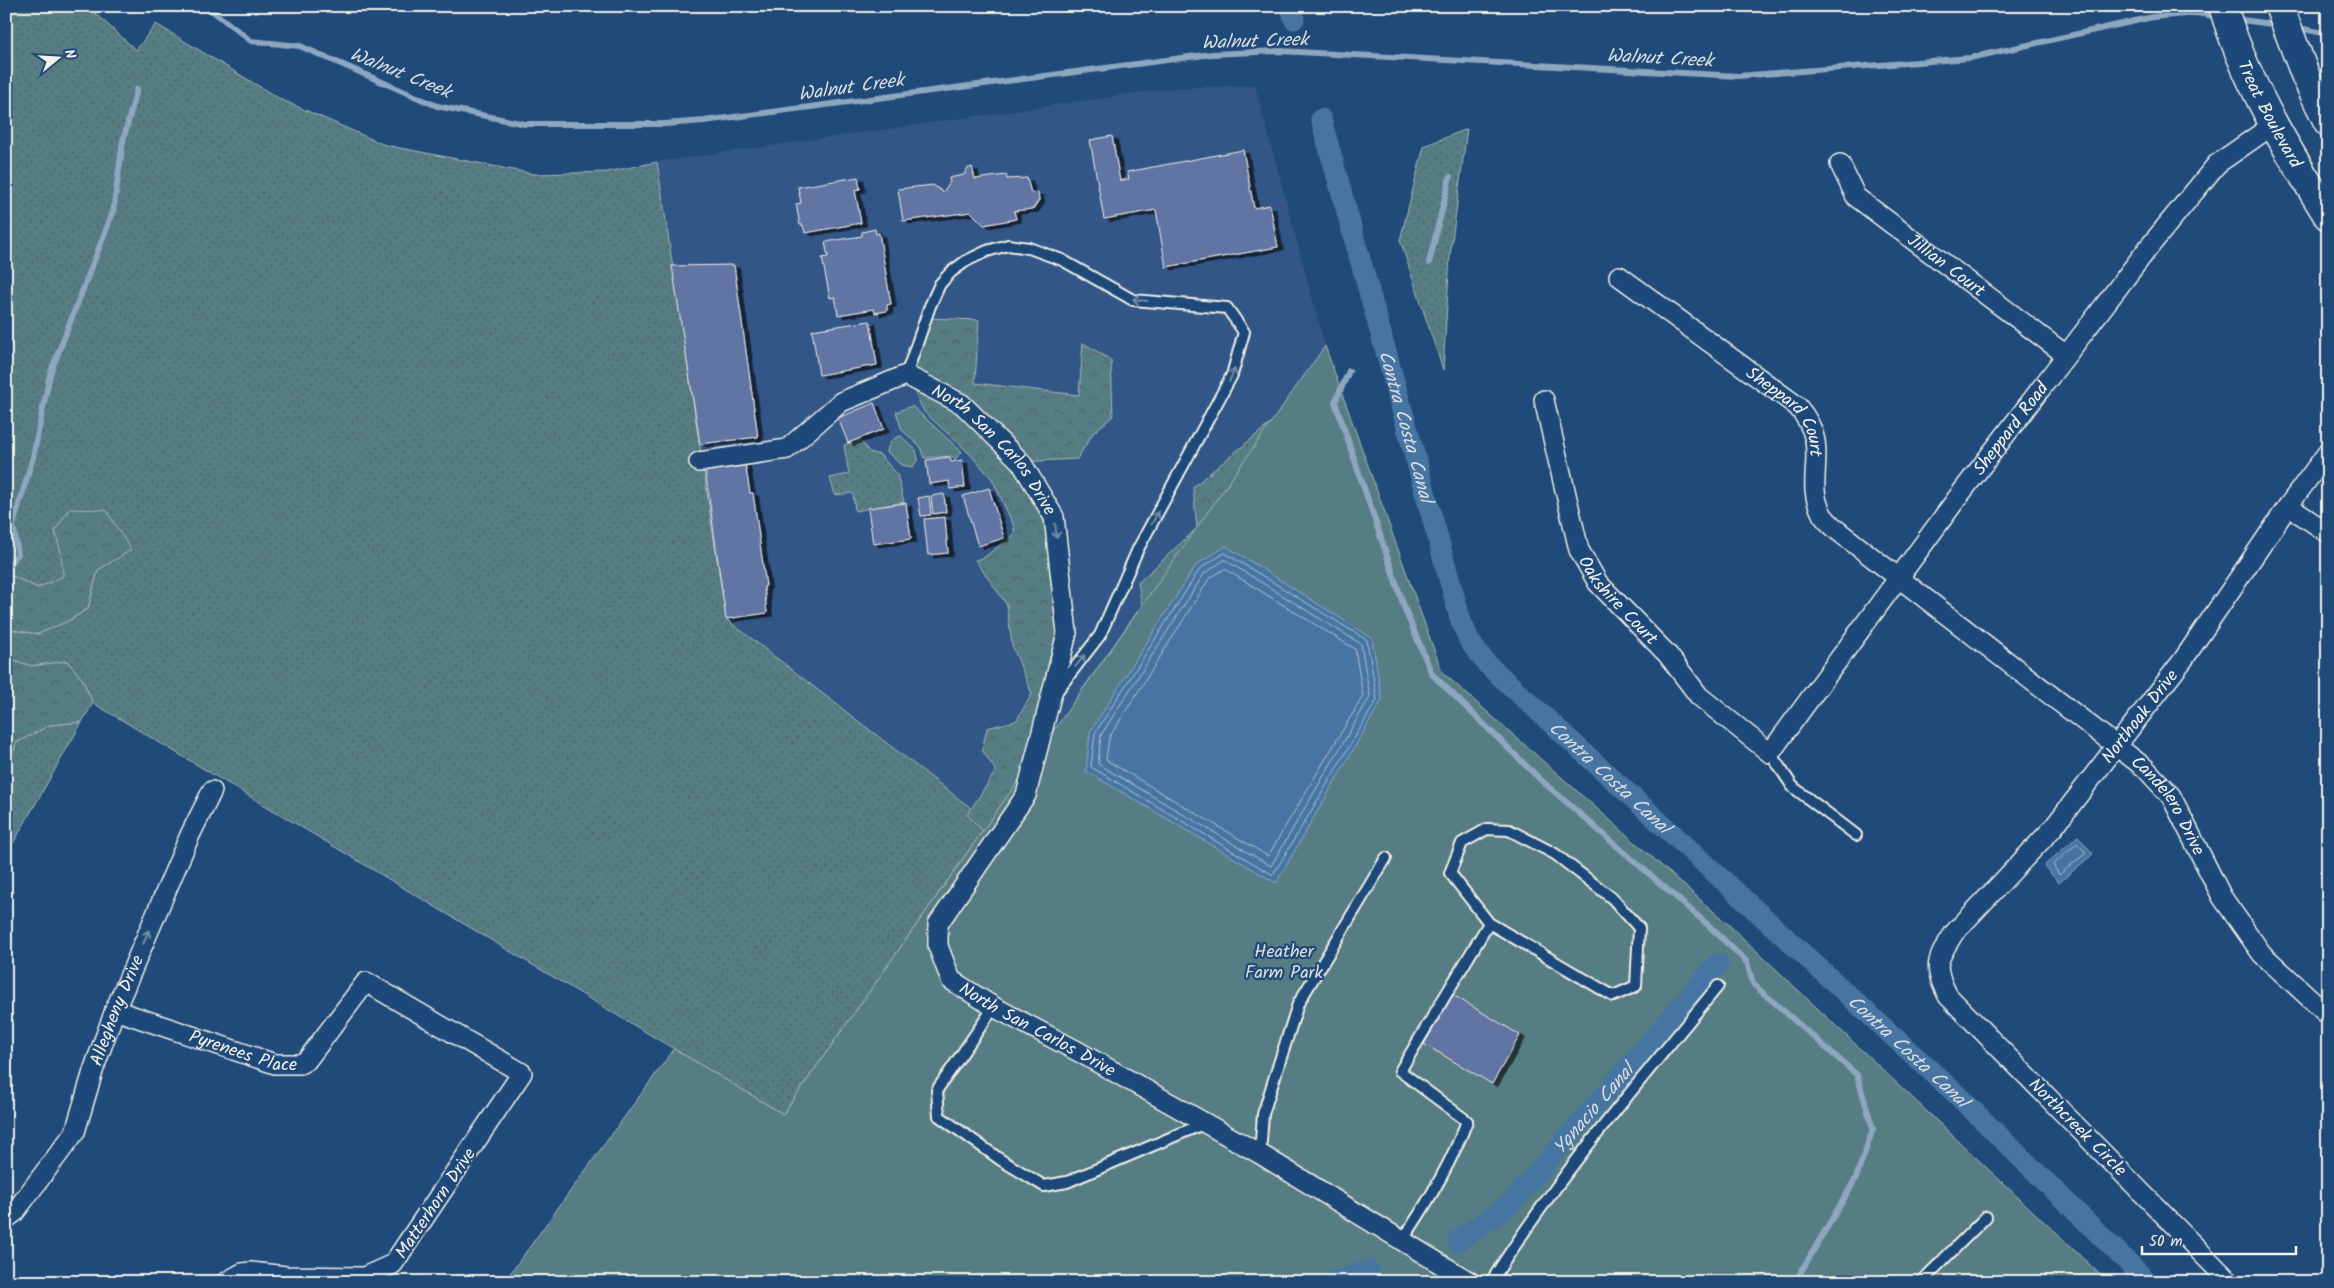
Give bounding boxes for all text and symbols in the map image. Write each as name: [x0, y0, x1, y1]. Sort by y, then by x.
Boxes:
water label: Walnut Creek: [1201, 25, 1312, 59]
north arrow: [32, 32, 82, 82]
water label: Walnut Creek: [345, 40, 458, 109]
water label: Walnut Creek: [1606, 41, 1717, 77]
text: N: [58, 47, 81, 62]
street label: Treat Boulevard: [2228, 56, 2309, 175]
water label: Walnut Creek: [797, 65, 909, 110]
street label: Jillian Court: [1900, 227, 1992, 306]
one-way arrow: [1132, 295, 1148, 305]
water label: Contra Costa Canal: [1369, 347, 1441, 509]
street label: Sheppard Court: [1739, 360, 1829, 458]
one-way arrow: [1227, 368, 1237, 383]
street label: Sheppard Road: [1966, 375, 2058, 482]
street label: North San Carlos Drive: [926, 377, 1063, 522]
one-way arrow: [1151, 511, 1160, 526]
one-way arrow: [1051, 523, 1061, 539]
street label: Oakshire Court: [1569, 551, 1665, 653]
one-way arrow: [1074, 655, 1085, 668]
street label: Northoak Drive: [2095, 664, 2187, 771]
water label: Contra Costa Canal: [1541, 715, 1679, 845]
street label: Candelero Drive: [2124, 749, 2212, 861]
one-way arrow: [142, 930, 152, 945]
park label: Heather Farm Park: [1245, 938, 1324, 988]
street label: Allegheny Drive: [83, 951, 153, 1070]
street label: North San Carlos Drive: [953, 975, 1121, 1086]
water label: Contra Costa Canal: [1840, 988, 1978, 1118]
street label: Pyrenees Place: [185, 1023, 297, 1080]
water label: Ygnacio Canal: [1546, 1055, 1645, 1162]
street label: Northcreek Circle: [2021, 1072, 2133, 1184]
street label: Matterhorn Drive: [388, 1142, 484, 1265]
scale bar: [2142, 1223, 2295, 1255]
text: 50 m: [2149, 1230, 2183, 1254]

